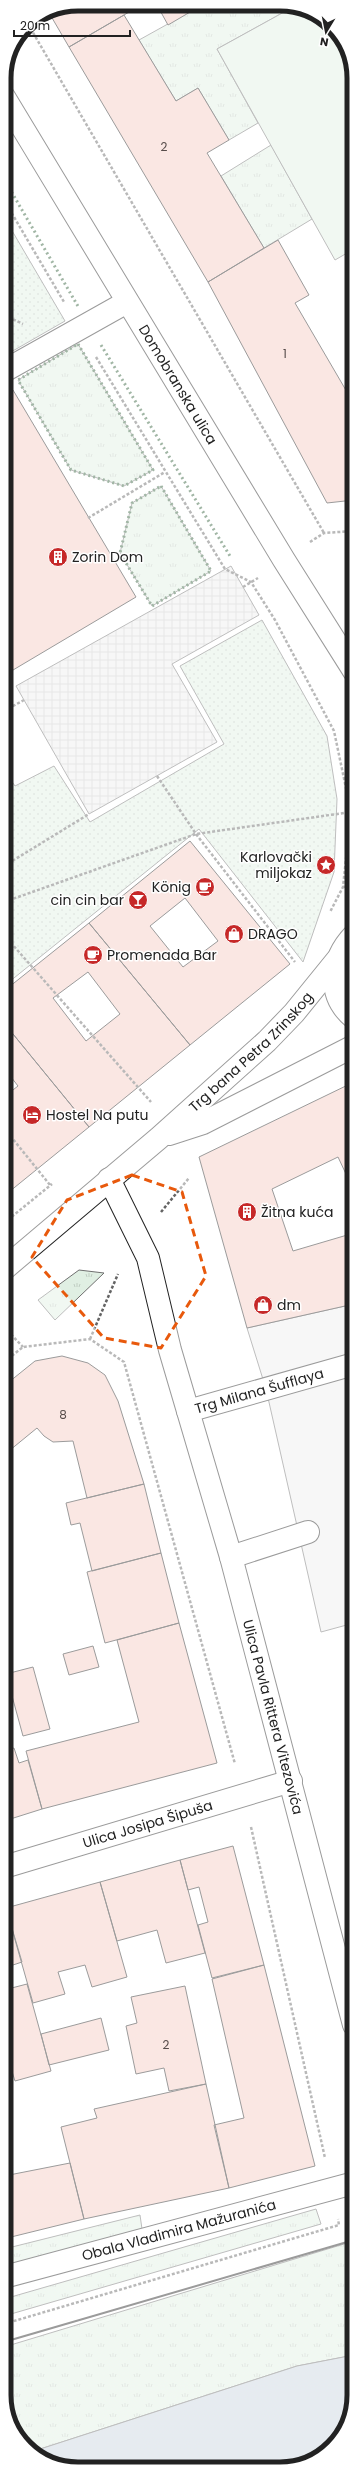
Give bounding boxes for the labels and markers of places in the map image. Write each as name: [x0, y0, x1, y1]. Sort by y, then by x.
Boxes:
building icon: Zorin Dom: [47, 546, 69, 568]
place label: Zorin Dom: [72, 547, 143, 567]
place label: Karlovački miljokaz: [240, 847, 312, 883]
place icon: Karlovački miljokaz: [315, 854, 337, 876]
cafe icon: König: [194, 876, 216, 898]
place label: König: [152, 877, 191, 897]
bar icon: cin cin bar: [127, 889, 149, 911]
place label: cin cin bar: [51, 890, 124, 910]
shop icon: DRAGO: [223, 923, 245, 945]
place label: DRAGO: [248, 924, 298, 944]
cafe icon: Promenada Bar: [82, 944, 104, 966]
place label: Promenada Bar: [107, 945, 217, 965]
hotel icon: Hostel Na putu: [21, 1104, 43, 1126]
place label: Hostel Na putu: [46, 1105, 148, 1125]
building icon: Žitna kuća: [236, 1201, 258, 1223]
place label: Žitna kuća: [261, 1202, 333, 1222]
shop icon: dm: [252, 1294, 274, 1316]
place label: dm: [277, 1295, 301, 1315]

